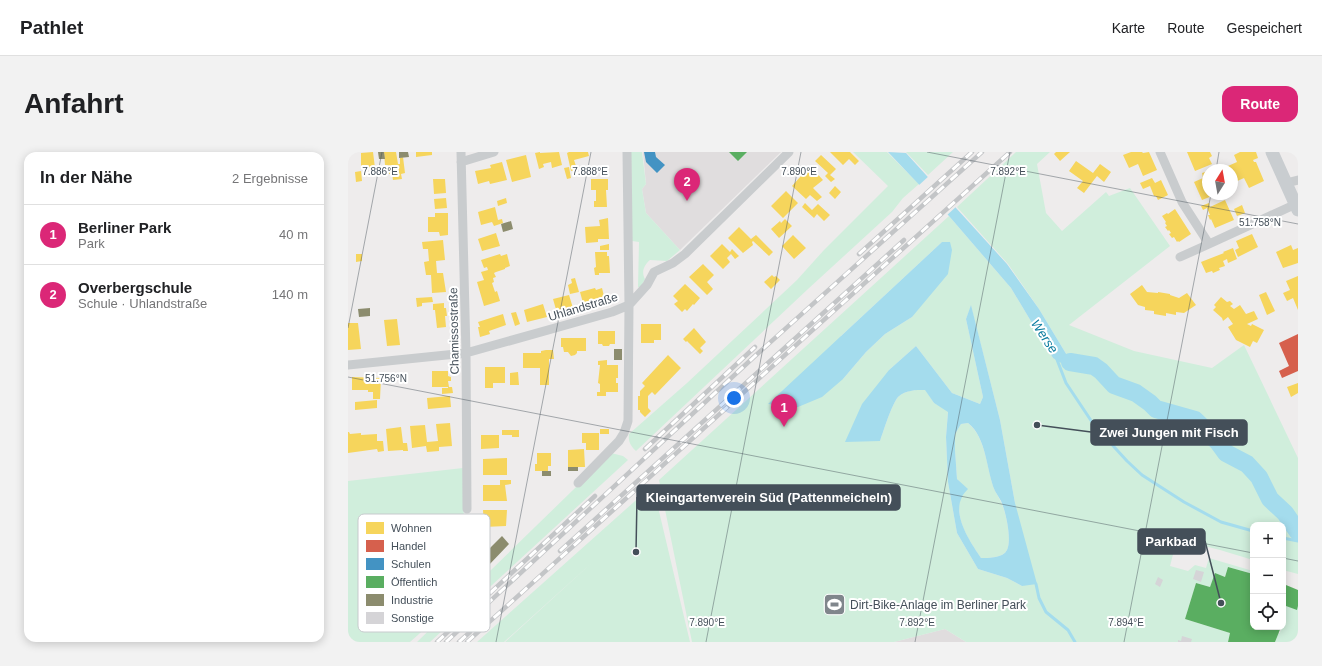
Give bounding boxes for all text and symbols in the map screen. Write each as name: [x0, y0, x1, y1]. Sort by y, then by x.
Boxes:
text: Pathlet: [20, 17, 83, 38]
text: Karte: [1112, 20, 1145, 36]
text: Route: [1167, 20, 1205, 36]
text: Gespeichert: [1227, 20, 1302, 36]
button: Route: [1222, 86, 1298, 122]
text: Anfahrt: [24, 88, 124, 119]
north arrow: [1202, 164, 1238, 200]
text: 7.886°E: [362, 166, 398, 177]
text: 7.888°E: [572, 166, 608, 177]
text: 7.890°E: [781, 166, 817, 177]
text: 7.892°E: [990, 166, 1026, 177]
text: In der Nähe: [40, 168, 133, 187]
pin: 2: [674, 168, 700, 201]
text: 2 Ergebnisse: [232, 171, 308, 186]
text: 51.758°N: [1239, 217, 1281, 228]
text: Berliner Park: [78, 219, 171, 236]
text: 1: [49, 227, 57, 242]
text: 40 m: [279, 227, 308, 242]
text: Park: [78, 236, 105, 251]
text: Overbergschule: [78, 279, 192, 296]
text: 2: [49, 287, 57, 302]
text: 140 m: [272, 287, 308, 302]
street label: Chamissostraße: [446, 287, 462, 375]
street label: Uhlandstraße: [547, 290, 620, 324]
text: Schule · Uhlandstraße: [78, 296, 207, 311]
water label: Werse: [1028, 317, 1061, 356]
text: 51.756°N: [365, 373, 407, 384]
your location: [724, 388, 744, 408]
pin: 1: [771, 394, 797, 427]
callout: Zwei Jungen mit Fisch: [1091, 420, 1247, 445]
text: Zwei Jungen mit Fisch: [1099, 425, 1239, 440]
callout: Kleingartenverein Süd (Pattenmeicheln): [637, 485, 900, 510]
text: Kleingartenverein Süd (Pattenmeicheln): [646, 490, 892, 505]
legend: [358, 514, 490, 632]
text: Wohnen: [391, 522, 432, 534]
map controls: [1250, 522, 1286, 630]
button: +: [1250, 522, 1286, 558]
callout: Parkbad: [1138, 529, 1205, 554]
text: Parkbad: [1145, 534, 1197, 549]
text: Handel: [391, 540, 426, 552]
text: Schulen: [391, 558, 431, 570]
button: −: [1250, 558, 1286, 594]
text: Öffentlich: [391, 576, 437, 588]
sports icon: Dirt-Bike-Anlage im Berliner Park: [822, 592, 848, 618]
text: Industrie: [391, 594, 433, 606]
button: locate: [1250, 594, 1286, 630]
place label: Dirt-Bike-Anlage im Berliner Park: [850, 598, 1027, 612]
text: Sonstige: [391, 612, 434, 624]
text: 7.890°E: [689, 617, 725, 628]
text: 7.892°E: [899, 617, 935, 628]
text: 7.894°E: [1108, 617, 1144, 628]

